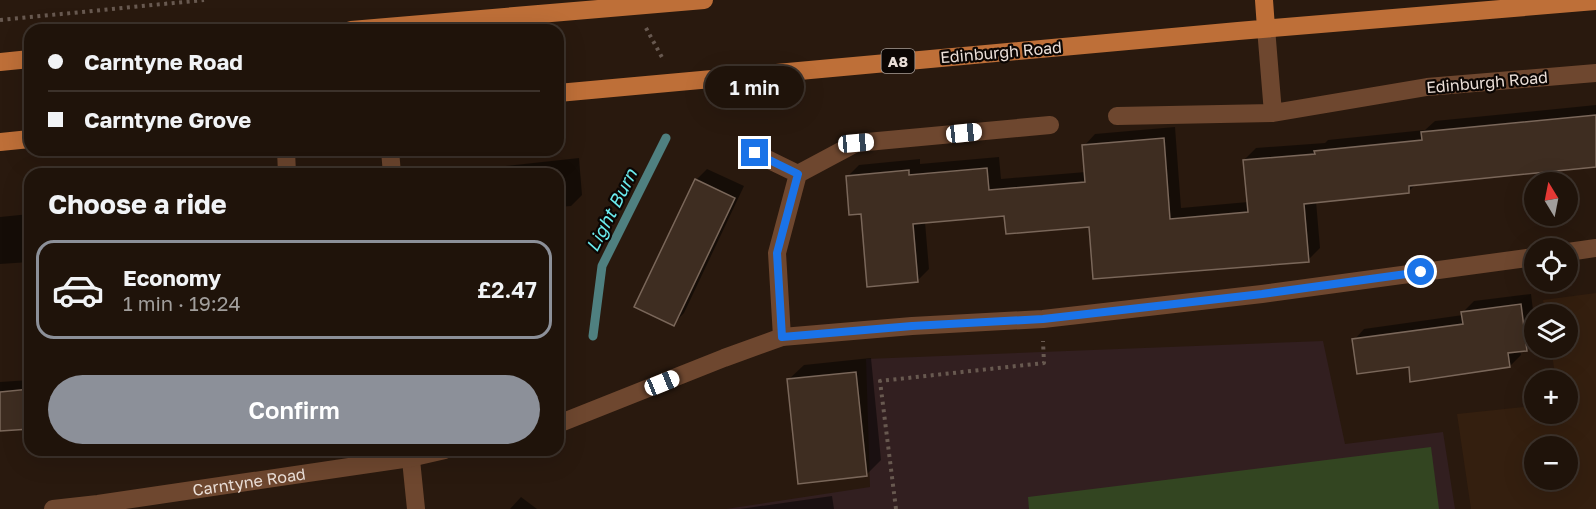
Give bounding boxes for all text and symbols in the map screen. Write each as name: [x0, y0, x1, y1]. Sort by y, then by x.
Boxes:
street label: Edinburgh Road: [939, 37, 1063, 67]
text: Carntyne Road: [84, 48, 243, 75]
road number: A8: [882, 49, 914, 73]
callout: 1 min: [706, 66, 804, 108]
street label: Edinburgh Road: [1425, 67, 1549, 97]
text: 1 min: [729, 75, 780, 99]
text: Carntyne Grove: [84, 106, 251, 133]
car: [945, 122, 983, 144]
car: [837, 132, 875, 154]
route end: [741, 139, 768, 166]
water label: Light Burn: [581, 164, 642, 255]
north arrow: [1524, 172, 1578, 226]
map controls: [1524, 172, 1578, 490]
text: Choose a ride: [48, 188, 227, 220]
button: locate: [1524, 238, 1578, 292]
route start: [1407, 258, 1434, 285]
icon: car: [51, 263, 105, 317]
text: Economy: [123, 264, 221, 291]
text: £2.47: [477, 276, 537, 303]
text: 1 min · 19:24: [123, 291, 241, 315]
button: layers: [1524, 304, 1578, 358]
car: [642, 368, 682, 398]
button: +: [1524, 370, 1578, 424]
button: Confirm: [48, 375, 540, 444]
button: −: [1524, 436, 1578, 490]
street label: Carntyne Road: [191, 464, 307, 500]

